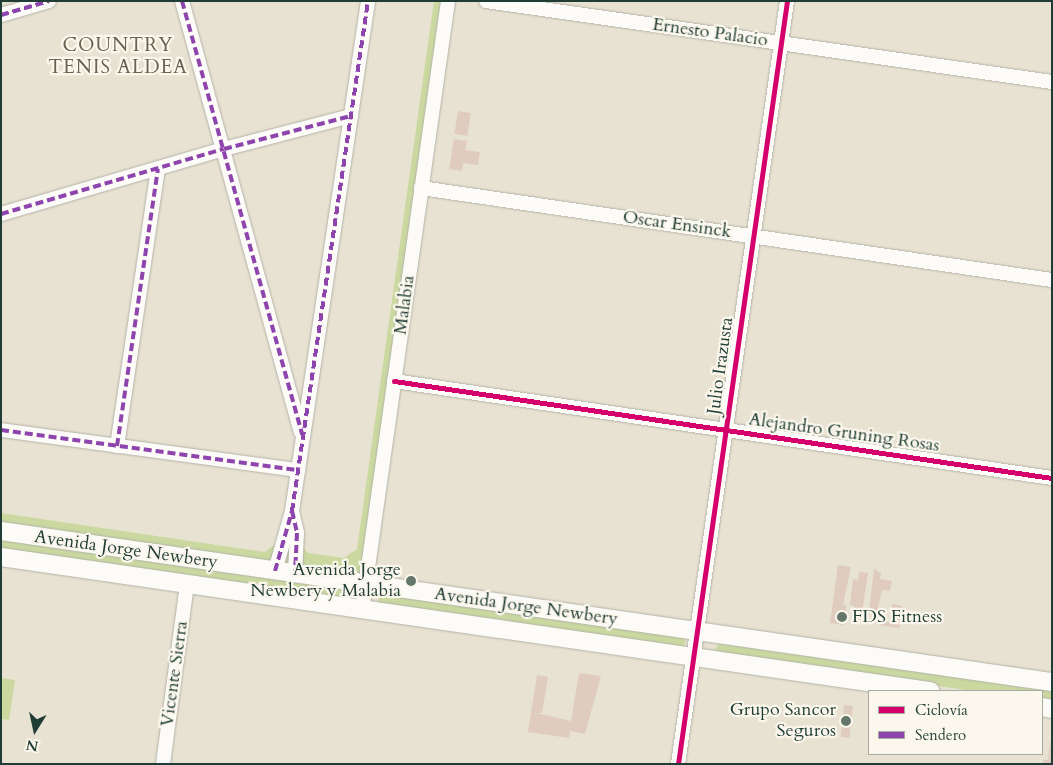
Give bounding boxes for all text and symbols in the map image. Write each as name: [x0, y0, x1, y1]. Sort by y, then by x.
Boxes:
street label: Ernesto Palacio: [651, 14, 769, 52]
district label: COUNTRY TENIS ALDEA: [47, 35, 189, 79]
street label: Oscar Ensinck: [621, 207, 733, 243]
street label: Malabia: [390, 274, 420, 336]
street label: Julio Irazusta: [703, 316, 739, 416]
street label: Alejandro Gruning Rosas: [747, 409, 941, 457]
street label: Avenida Jorge Newbery: [33, 526, 219, 574]
place label: Avenida Jorge Newbery y Malabia: [250, 560, 401, 602]
marker: Avenida Jorge Newbery y Malabia: [405, 575, 417, 587]
street label: Avenida Jorge Newbery: [433, 583, 619, 631]
place label: FDS Fitness: [852, 606, 942, 628]
marker: FDS Fitness: [836, 611, 848, 623]
street label: Vicente Sierra: [157, 620, 193, 728]
legend: [868, 690, 1043, 755]
place label: Grupo Sancor Seguros: [730, 700, 836, 742]
text: Ciclovía: [915, 700, 968, 720]
north arrow: [10, 705, 60, 755]
marker: Grupo Sancor Seguros: [840, 715, 852, 727]
text: Sendero: [915, 725, 966, 745]
text: N: [25, 735, 40, 756]

